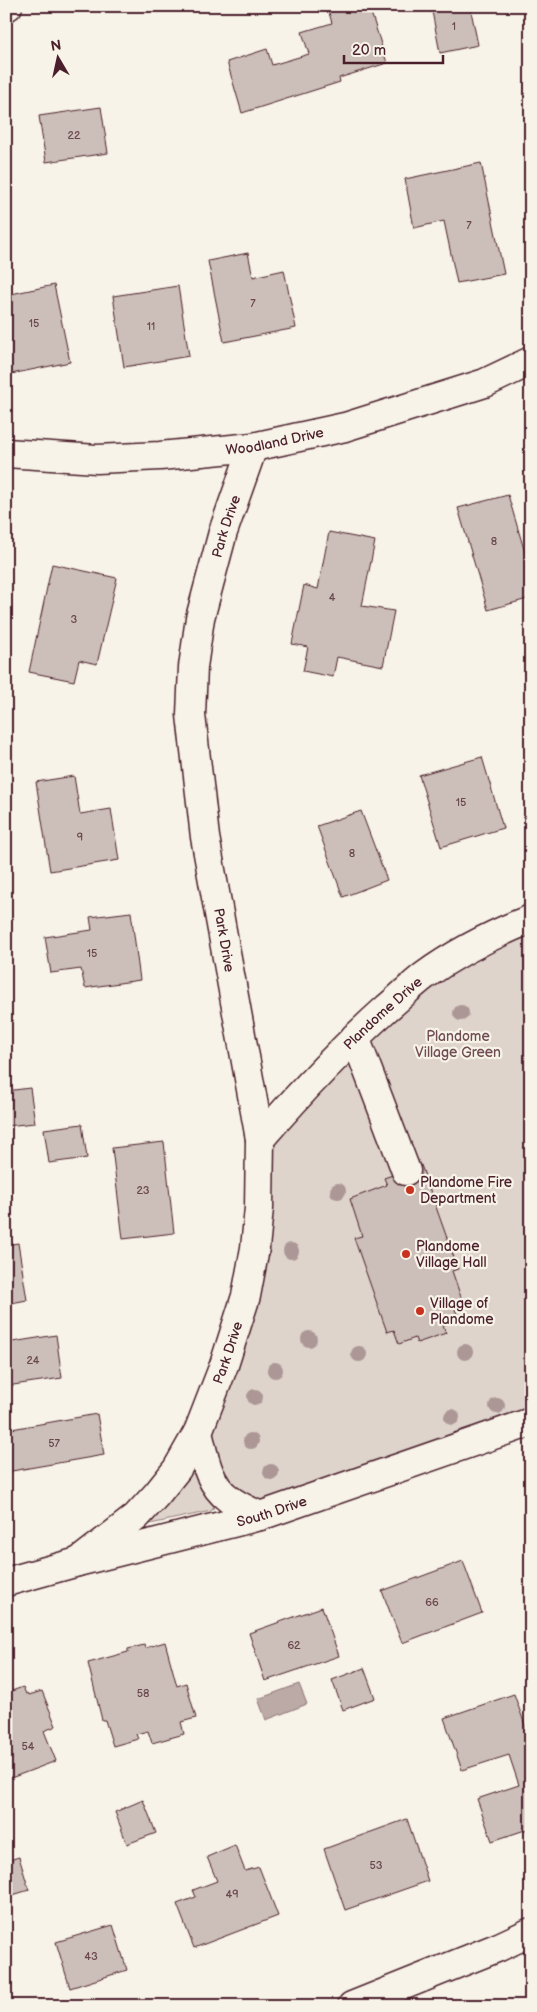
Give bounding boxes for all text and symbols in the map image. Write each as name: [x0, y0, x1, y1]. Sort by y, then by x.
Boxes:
house number: 1: [452, 20, 456, 33]
north arrow: [32, 32, 82, 82]
scale bar: [344, 32, 443, 64]
text: N: [50, 36, 63, 55]
text: 20 m: [352, 41, 386, 60]
house number: 22: [68, 129, 81, 142]
house number: 7: [466, 219, 472, 232]
house number: 7: [250, 297, 256, 310]
house number: 15: [29, 317, 39, 330]
house number: 11: [147, 320, 155, 333]
street label: Woodland Drive: [225, 423, 325, 458]
street label: Park Drive: [208, 493, 244, 560]
house number: 8: [491, 535, 497, 548]
house number: 4: [329, 591, 336, 604]
house number: 3: [71, 613, 78, 626]
house number: 15: [456, 796, 466, 809]
house number: 9: [77, 831, 83, 844]
house number: 8: [349, 847, 355, 860]
street label: Park Drive: [210, 907, 238, 973]
house number: 15: [87, 947, 97, 960]
street label: Plandome Drive: [340, 973, 425, 1053]
park label: Plandome Village Green: [415, 1028, 501, 1061]
place label: Plandome Fire Department: [420, 1174, 512, 1207]
house number: 23: [136, 1184, 150, 1197]
marker: Plandome Fire Department: [404, 1184, 416, 1196]
place label: Plandome Village Hall: [416, 1238, 487, 1271]
marker: Plandome Village Hall: [400, 1248, 412, 1260]
place label: Village of Plandome: [430, 1295, 494, 1328]
marker: Village of Plandome: [414, 1305, 426, 1317]
street label: Park Drive: [209, 1319, 246, 1386]
house number: 24: [26, 1354, 40, 1367]
house number: 57: [48, 1437, 60, 1450]
street label: South Drive: [235, 1492, 309, 1530]
house number: 66: [425, 1596, 439, 1609]
house number: 62: [287, 1639, 301, 1652]
house number: 58: [137, 1687, 149, 1700]
house number: 54: [21, 1740, 35, 1753]
house number: 53: [369, 1859, 383, 1872]
house number: 49: [225, 1888, 239, 1901]
house number: 43: [84, 1950, 98, 1963]

